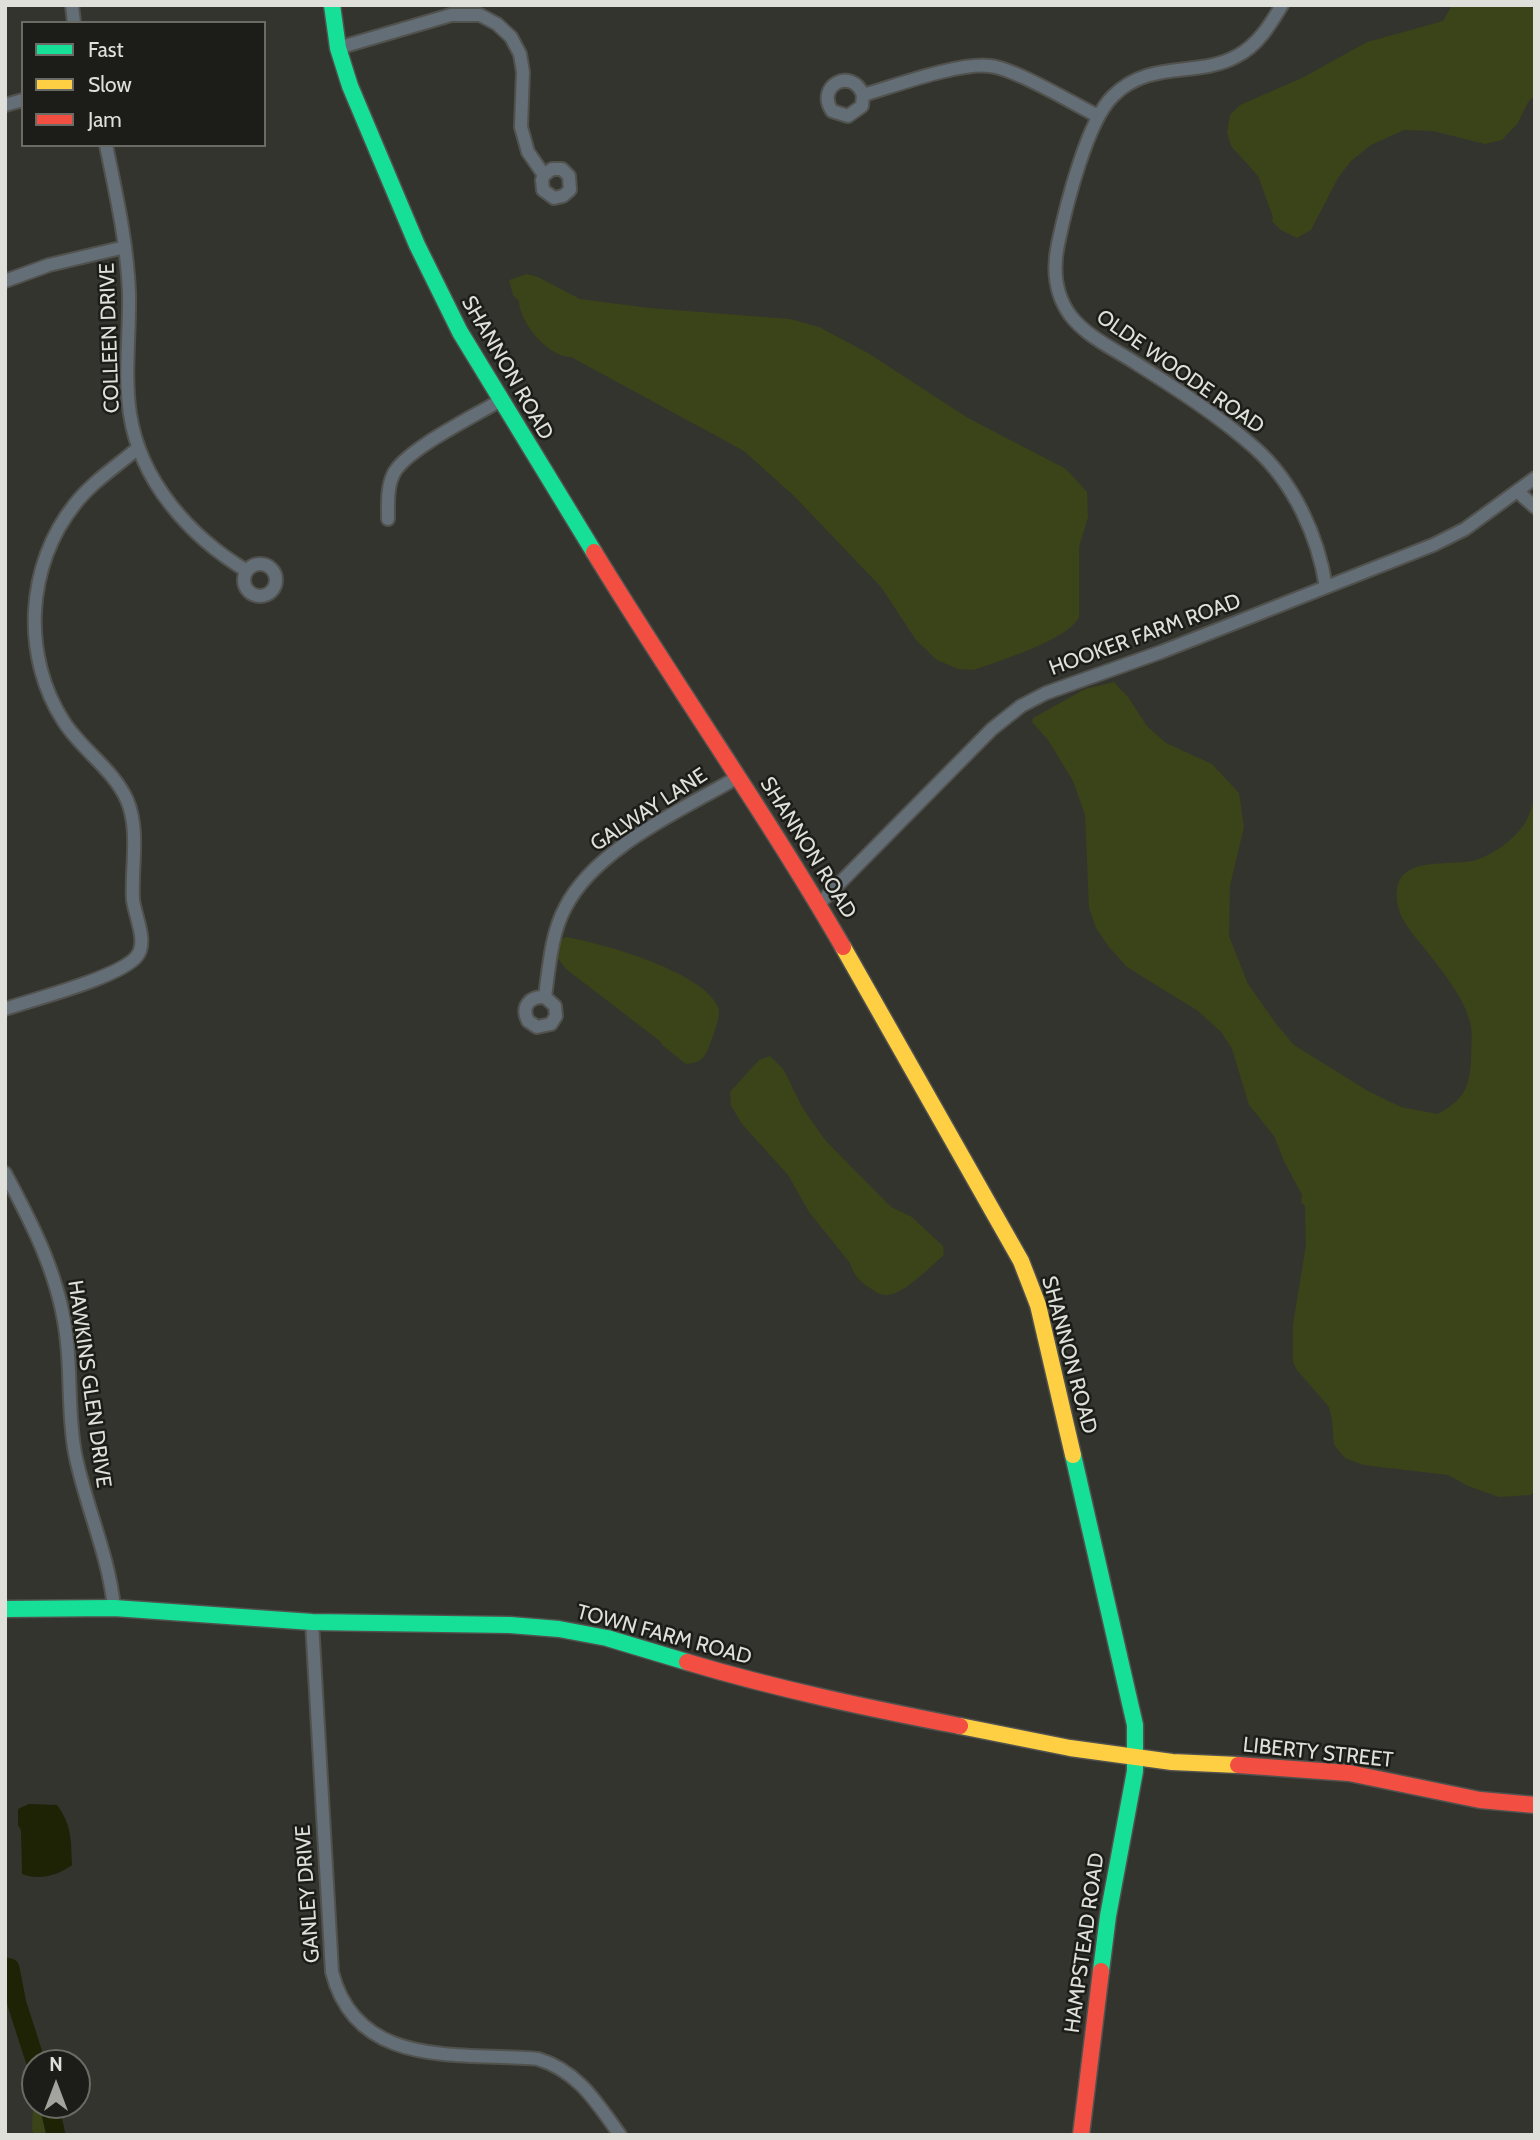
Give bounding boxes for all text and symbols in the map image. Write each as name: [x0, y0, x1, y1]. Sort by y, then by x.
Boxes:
legend: [21, 21, 266, 147]
text: Fast: [88, 37, 124, 62]
text: Slow: [88, 72, 132, 97]
text: Jam: [88, 107, 122, 132]
street label: COLLEEN DRIVE: [95, 262, 125, 414]
street label: SHANNON ROAD: [456, 292, 558, 444]
street label: OLDE WOODE ROAD: [1091, 305, 1269, 439]
street label: HOOKER FARM ROAD: [1046, 589, 1244, 681]
street label: GALWAY LANE: [586, 763, 712, 857]
street label: SHANNON ROAD: [754, 773, 862, 923]
street label: SHANNON ROAD: [1036, 1273, 1102, 1437]
street label: HAWKINS GLEN DRIVE: [62, 1279, 116, 1489]
street label: TOWN FARM ROAD: [574, 1600, 754, 1670]
street label: LIBERTY STREET: [1242, 1733, 1394, 1773]
street label: GANLEY DRIVE: [291, 1824, 325, 1964]
street label: HAMPSTEAD ROAD: [1060, 1851, 1110, 2035]
north arrow: [21, 2049, 91, 2119]
text: N: [49, 2053, 63, 2076]

